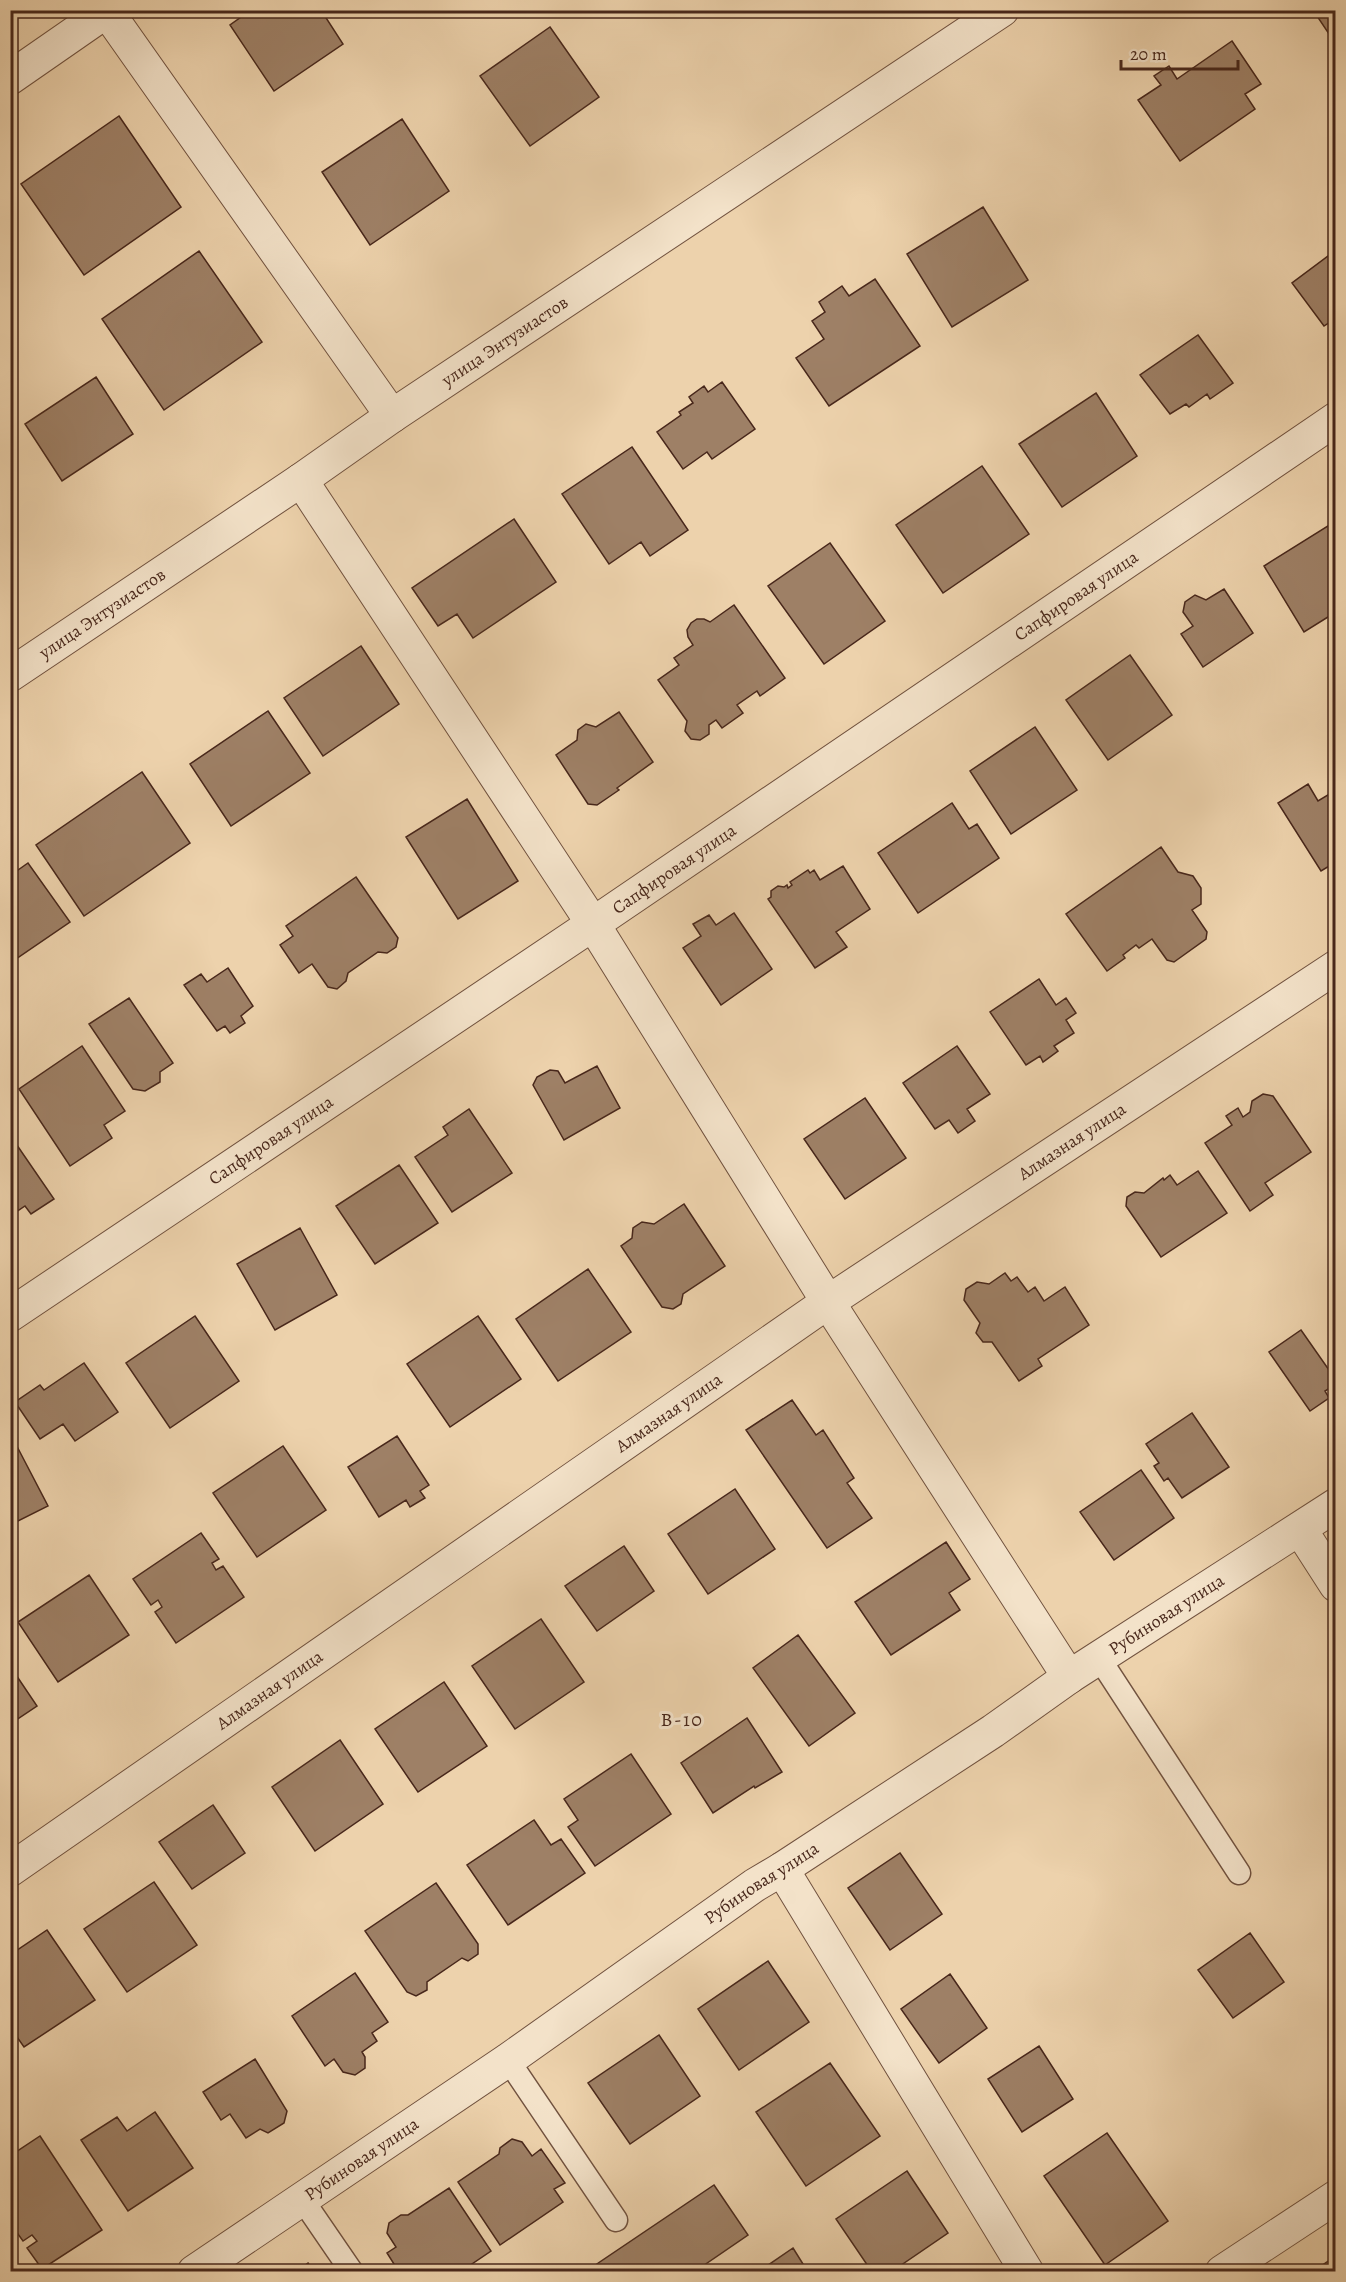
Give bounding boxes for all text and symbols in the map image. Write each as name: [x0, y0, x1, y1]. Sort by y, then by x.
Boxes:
scale bar: [1121, 33, 1238, 71]
text: 20 m: [1130, 42, 1167, 66]
street label: улица Энтузиастов: [436, 290, 573, 392]
street label: Сапфировая улица: [1009, 545, 1143, 646]
street label: улица Энтузиастов: [33, 562, 170, 665]
street label: Сапфировая улица: [607, 818, 741, 920]
street label: Сапфировая улица: [204, 1089, 338, 1190]
street label: Алмазная улица: [1012, 1096, 1131, 1186]
street label: Алмазная улица: [610, 1367, 727, 1459]
street label: Рубиновая улица: [1104, 1568, 1229, 1660]
street label: Алмазная улица: [211, 1644, 328, 1736]
district label: В-10: [660, 1706, 704, 1733]
street label: Рубиновая улица: [699, 1836, 824, 1930]
street label: Рубиновая улица: [300, 2111, 424, 2206]

